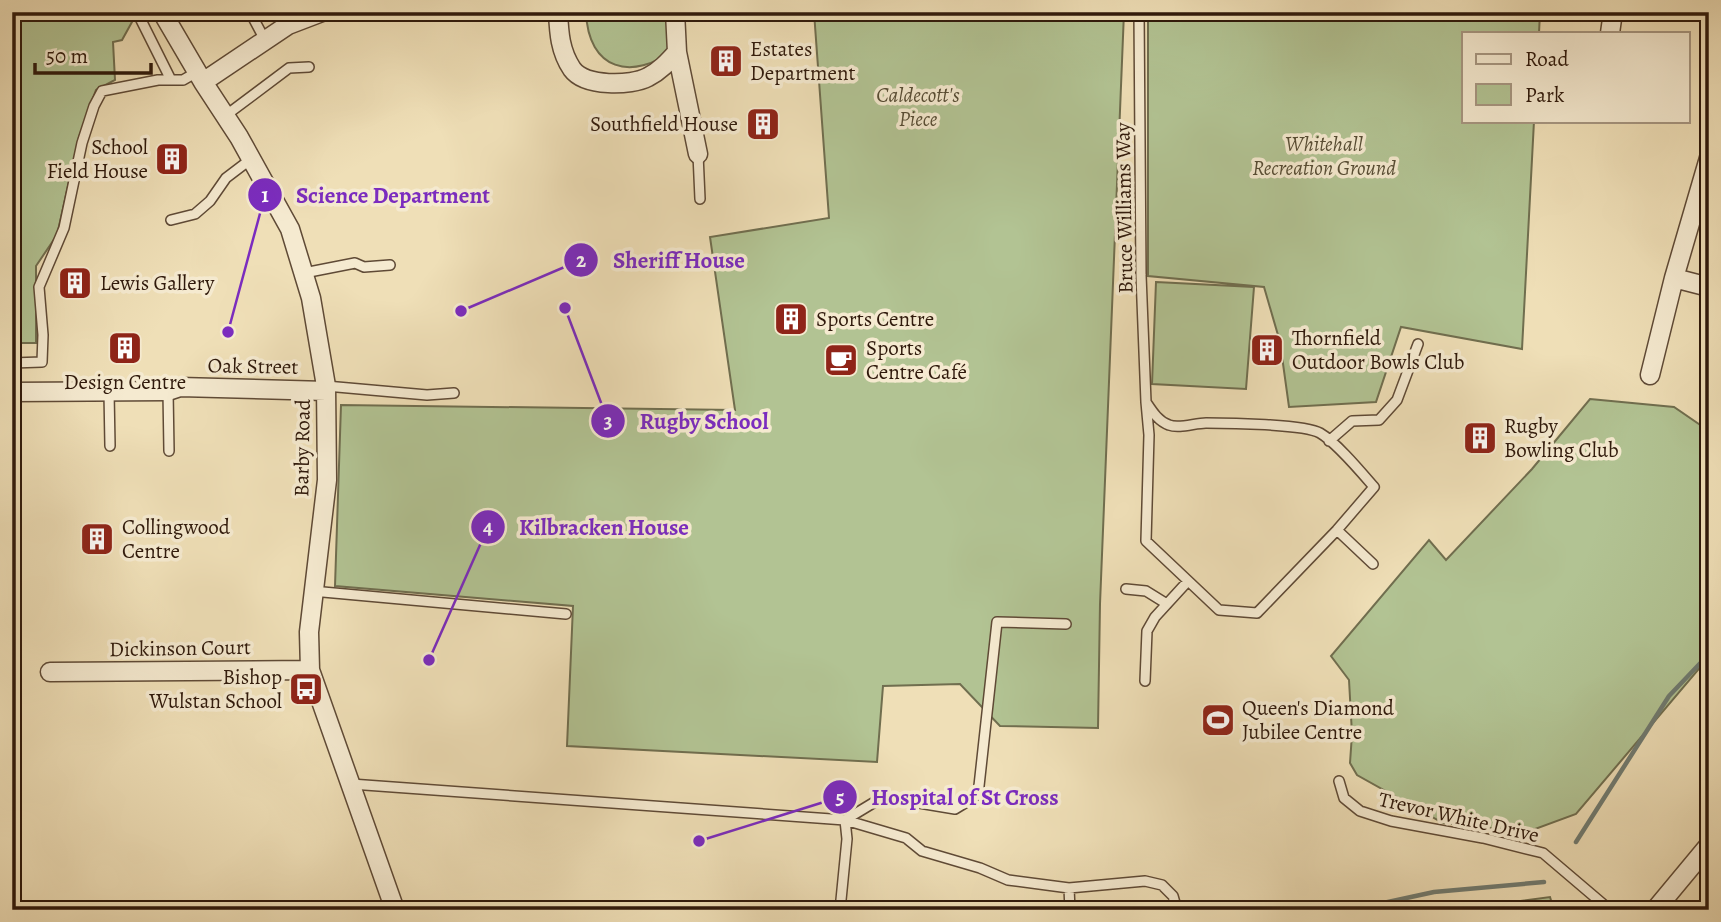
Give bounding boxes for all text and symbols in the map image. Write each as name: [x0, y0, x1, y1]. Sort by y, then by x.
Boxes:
scale bar: [35, 32, 150, 76]
legend: [1462, 32, 1690, 122]
place label: Estates Department: [750, 35, 855, 87]
text: 50 m: [46, 42, 88, 70]
building icon: Estates Department: [707, 42, 745, 80]
text: Road: [1525, 45, 1569, 73]
park label: Caldecott's Piece: [876, 81, 960, 133]
text: Park: [1525, 81, 1565, 109]
building icon: Southfield House: [744, 105, 782, 143]
place label: Southfield House: [590, 110, 738, 138]
street label: Bruce Williams Way: [1108, 122, 1139, 294]
park label: Whitehall Recreation Ground: [1252, 130, 1396, 182]
place label: School Field House: [47, 133, 148, 185]
building icon: School Field House: [153, 140, 191, 178]
callout: Science Department: [247, 173, 504, 217]
text: Science Department: [296, 180, 490, 211]
text: 1: [261, 181, 269, 209]
callout: Sheriff House: [564, 238, 759, 282]
text: Sheriff House: [613, 245, 745, 276]
text: 2: [576, 246, 586, 274]
building icon: Lewis Gallery: [56, 264, 94, 302]
place label: Lewis Gallery: [100, 269, 215, 297]
building icon: Sports Centre: [772, 300, 810, 338]
place label: Sports Centre: [816, 305, 934, 333]
place label: Thornfield Outdoor Bowls Club: [1292, 324, 1465, 376]
building icon: Design Centre: [106, 329, 144, 367]
building icon: Thornfield Outdoor Bowls Club: [1248, 331, 1286, 369]
place label: Sports Centre Café: [866, 334, 967, 386]
cafe icon: Sports Centre Café: [822, 341, 860, 379]
street label: Oak Street: [207, 351, 299, 381]
place label: Design Centre: [64, 368, 186, 396]
street label: Barby Road: [287, 398, 317, 497]
callout: Rugby School: [591, 399, 783, 443]
text: Rugby School: [640, 406, 768, 437]
text: 3: [603, 407, 613, 435]
place label: Rugby Bowling Club: [1504, 412, 1619, 464]
building icon: Rugby Bowling Club: [1461, 419, 1499, 457]
callout: Kilbracken House: [470, 505, 703, 549]
text: Kilbracken House: [519, 512, 689, 543]
place label: Collingwood Centre: [122, 513, 231, 565]
text: 4: [483, 513, 493, 541]
building icon: Collingwood Centre: [78, 520, 116, 558]
street label: Dickinson Court: [109, 633, 251, 663]
place label: Bishop Wulstan School: [148, 663, 282, 715]
bus stop icon: Bishop Wulstan School: [287, 670, 325, 708]
place label: Queen's Diamond Jubilee Centre: [1242, 694, 1395, 746]
sports icon: Queen's Diamond Jubilee Centre: [1199, 701, 1237, 739]
callout: Hospital of St Cross: [823, 775, 1073, 819]
text: Hospital of St Cross: [871, 782, 1059, 813]
text: 5: [836, 783, 845, 811]
street label: Trevor White Drive: [1376, 785, 1542, 849]

